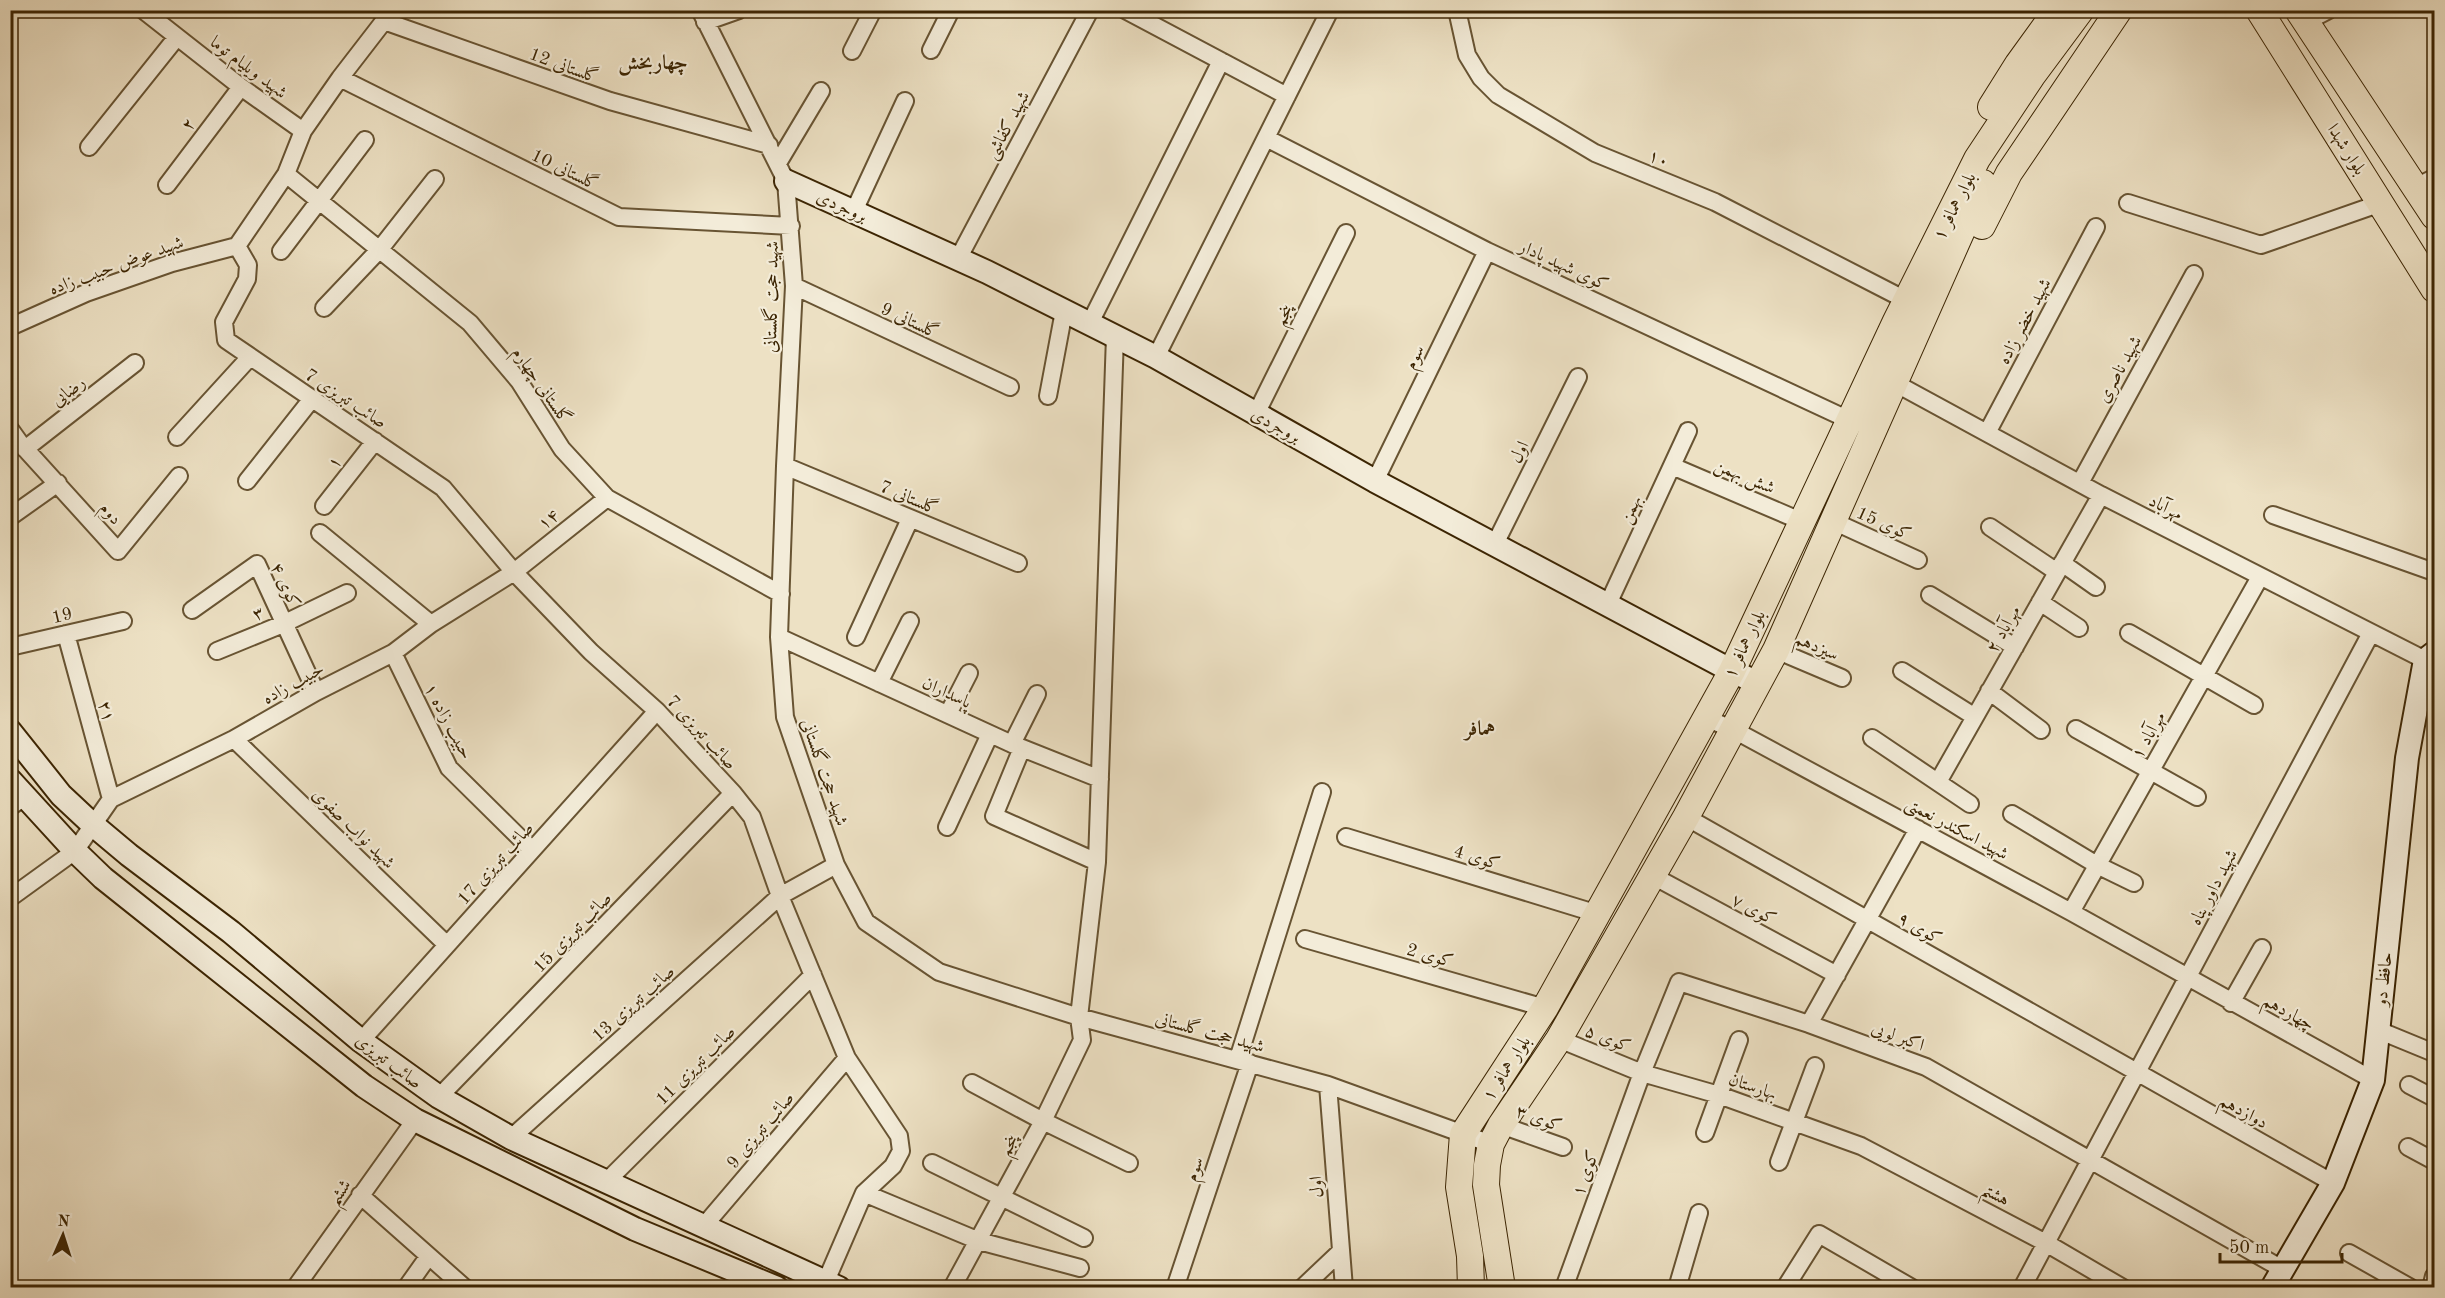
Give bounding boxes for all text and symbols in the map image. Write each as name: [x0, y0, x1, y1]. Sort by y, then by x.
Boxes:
street label: شهید ویلیام توما: [203, 33, 290, 107]
street label: گلستانی 12: [527, 42, 602, 87]
district label: چهاربخش: [618, 53, 688, 76]
street label: شهید کفاشی: [982, 88, 1036, 164]
street label: ۲: [178, 115, 199, 134]
street label: بلوار شهدا: [2322, 121, 2369, 179]
street label: گلستانی 10: [528, 143, 602, 194]
street label: ۱۰: [1645, 147, 1672, 171]
street label: بلوار همافر ۱: [1930, 170, 1981, 244]
street label: بروجردی: [813, 188, 870, 227]
street label: شهید عوض حبیب زاده: [47, 233, 187, 300]
street label: کوی شهید پادار: [1513, 237, 1611, 297]
street label: شهید حجت گلستانی: [759, 241, 784, 353]
street label: شهید خضر زاده: [1995, 276, 2057, 368]
street label: گلستانی 9: [878, 297, 942, 342]
street label: پنجم: [1271, 301, 1303, 332]
street label: شهید ناصری: [2094, 333, 2147, 407]
street label: گلستانی چهارم: [503, 342, 577, 431]
street label: سوم: [1401, 342, 1434, 375]
street label: صائب تبریزی 7: [301, 366, 390, 433]
street label: رضایی: [48, 373, 90, 412]
street label: بروجردی: [1247, 405, 1303, 448]
street label: اول: [1507, 439, 1534, 467]
street label: ۱: [324, 453, 345, 472]
street label: شش بهمن: [1711, 456, 1777, 499]
street label: گلستانی 7: [877, 475, 942, 518]
street label: مهرآباد: [2145, 490, 2186, 526]
street label: بهمن: [1617, 492, 1647, 527]
street label: دوم: [91, 499, 125, 532]
street label: کوی 15: [1853, 504, 1914, 545]
street label: ۱۴: [535, 506, 562, 533]
street label: کوی ۴: [266, 560, 303, 611]
street label: مهرآباد ۲: [1982, 602, 2026, 657]
street label: ۳: [250, 604, 267, 624]
street label: 19: [50, 605, 74, 627]
street label: بلوار همافر ۱: [1721, 608, 1771, 682]
street label: سیزدهم: [1789, 630, 1841, 671]
street label: حبیب زاده: [260, 660, 328, 710]
street label: پاسداران: [918, 674, 975, 715]
street label: حبیب زاده ۱: [419, 681, 476, 763]
street label: صائب تبریزی 7: [662, 692, 740, 774]
street label: ۲۱: [95, 699, 117, 724]
street label: مهرآباد ۱: [2127, 708, 2171, 763]
street label: شهید حجت گلستانی: [795, 715, 854, 829]
district label: همافر: [1463, 719, 1495, 741]
street label: شهید نواب صفوی: [307, 785, 398, 874]
street label: شهید اسکندر نعمتی: [1901, 793, 2011, 866]
street label: صائب تبریزی 17: [454, 819, 538, 909]
street label: کوی 4: [1451, 842, 1502, 874]
street label: شهید داور پناه: [2186, 847, 2245, 930]
street label: صائب تبریزی 15: [530, 889, 616, 977]
street label: کوی ۷: [1728, 891, 1779, 930]
street label: کوی ۹: [1894, 909, 1945, 949]
street label: کوی 2: [1404, 941, 1455, 972]
street label: حافظ دو: [2372, 951, 2397, 1009]
street label: صائب تبریزی 13: [589, 962, 679, 1046]
street label: چهاردهم: [2256, 991, 2317, 1040]
street label: شهید حجت گلستانی: [1153, 1007, 1267, 1058]
street label: اکبر لویی: [1868, 1019, 1927, 1057]
street label: کوی ۵: [1582, 1022, 1633, 1057]
street label: صائب تبریزی 11: [653, 1023, 740, 1110]
street label: صائب تبریزی: [351, 1031, 425, 1093]
street label: بلوار همافر ۱: [1479, 1033, 1536, 1105]
street label: بهارستان: [1725, 1070, 1779, 1105]
street label: صائب تبریزی 9: [724, 1089, 799, 1173]
street label: دوازدهم: [2213, 1091, 2271, 1138]
street label: کوی ۳: [1513, 1102, 1564, 1136]
street label: پنجم: [996, 1131, 1029, 1163]
street label: کوی ۱: [1569, 1148, 1603, 1199]
street label: سوم: [1182, 1155, 1213, 1186]
street label: اول: [1307, 1175, 1328, 1199]
street label: ششم: [325, 1176, 362, 1213]
street label: هشتم: [1975, 1180, 2012, 1217]
north arrow: [33, 1205, 93, 1265]
text: N: [57, 1214, 71, 1230]
scale bar: [2220, 1226, 2342, 1264]
text: 50 m: [2229, 1239, 2269, 1257]

